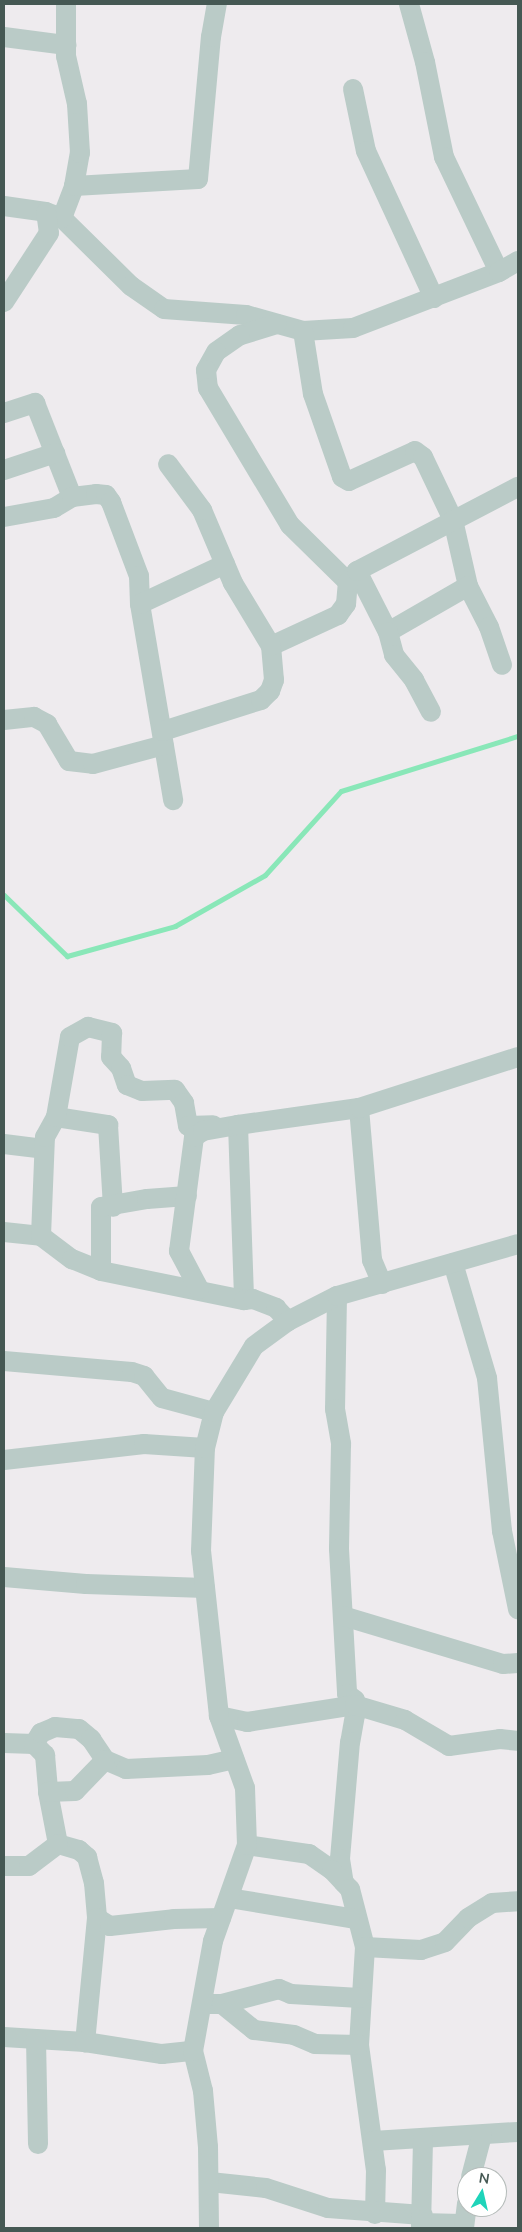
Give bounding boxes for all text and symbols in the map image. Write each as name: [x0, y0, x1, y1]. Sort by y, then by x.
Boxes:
north arrow: [457, 2167, 507, 2217]
text: N: [478, 2168, 491, 2188]

